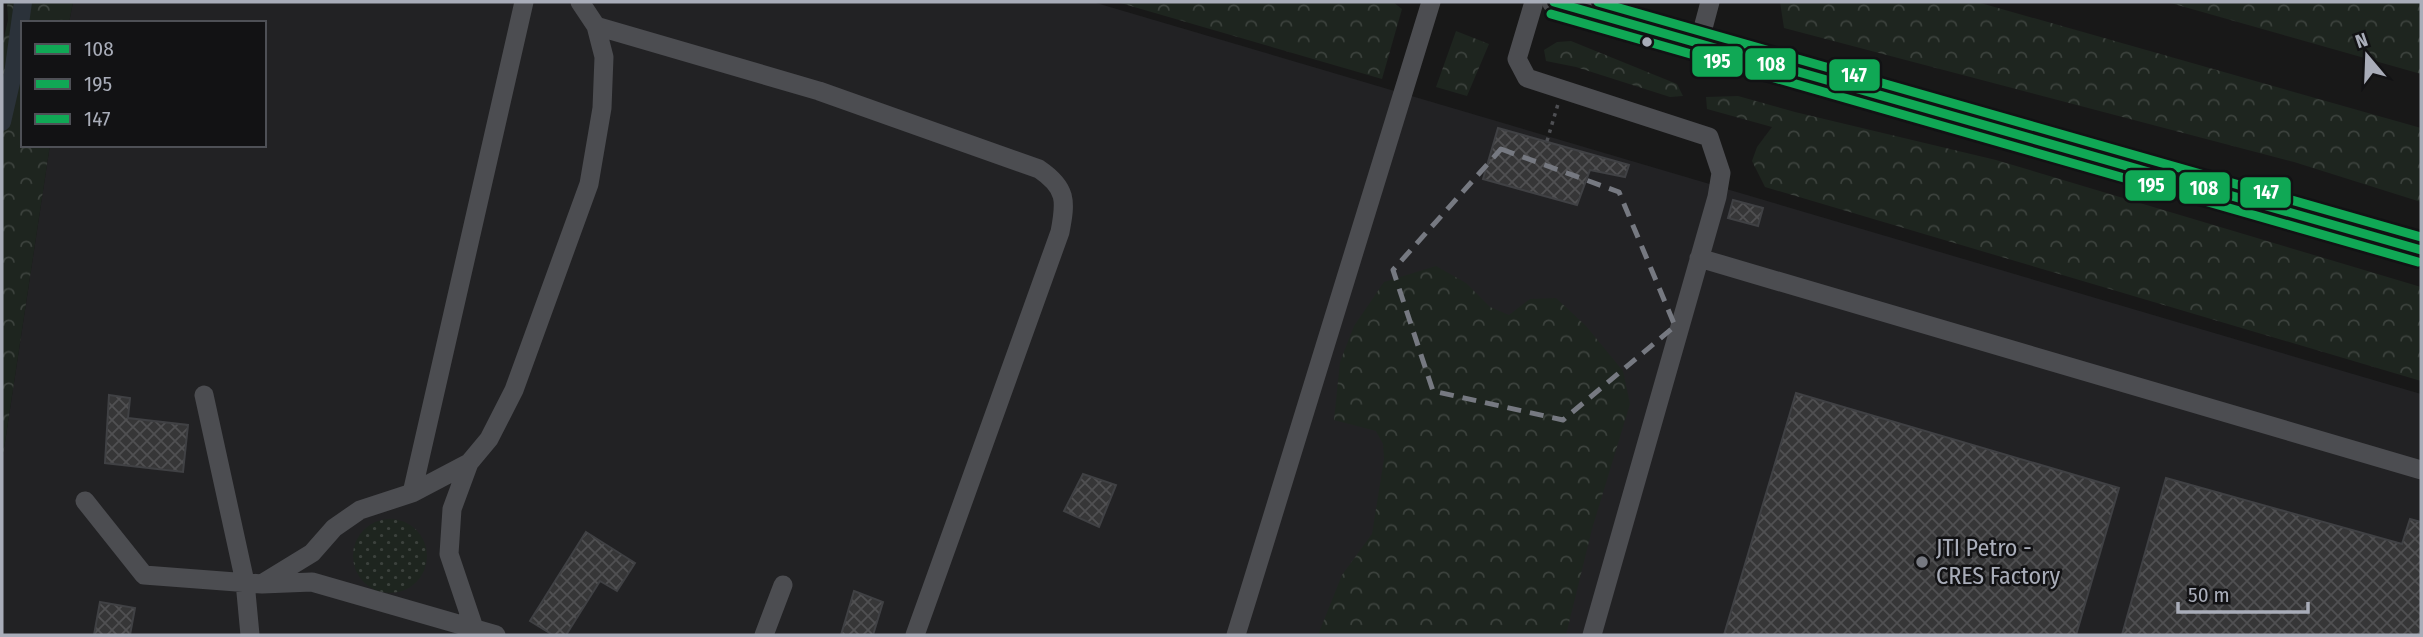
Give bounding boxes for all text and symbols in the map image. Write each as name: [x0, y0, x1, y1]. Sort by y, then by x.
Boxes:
legend: [21, 21, 266, 147]
north arrow: [2332, 21, 2402, 91]
text: N: [2352, 28, 2371, 53]
unlabelled marker: [1640, 35, 1654, 49]
text: 108: [84, 36, 114, 62]
line badge: 195: [1691, 45, 1744, 78]
line badge: 108: [1744, 47, 1797, 81]
text: 195: [1703, 50, 1731, 73]
text: 108: [1757, 53, 1785, 76]
line badge: 147: [1828, 58, 1881, 92]
text: 147: [1841, 64, 1867, 87]
text: 195: [84, 71, 112, 97]
text: 147: [84, 106, 110, 132]
line badge: 195: [2124, 169, 2177, 202]
line badge: 108: [2178, 171, 2231, 205]
text: 195: [2137, 174, 2165, 197]
line badge: 147: [2239, 176, 2292, 209]
text: 108: [2190, 177, 2218, 200]
text: 147: [2253, 181, 2279, 204]
place label: JTI Petro - CRES Factory: [1936, 534, 2060, 590]
marker: JTI Petro - CRES Factory: [1914, 554, 1930, 570]
scale bar: [2178, 570, 2308, 614]
text: 50 m: [2188, 582, 2230, 608]

